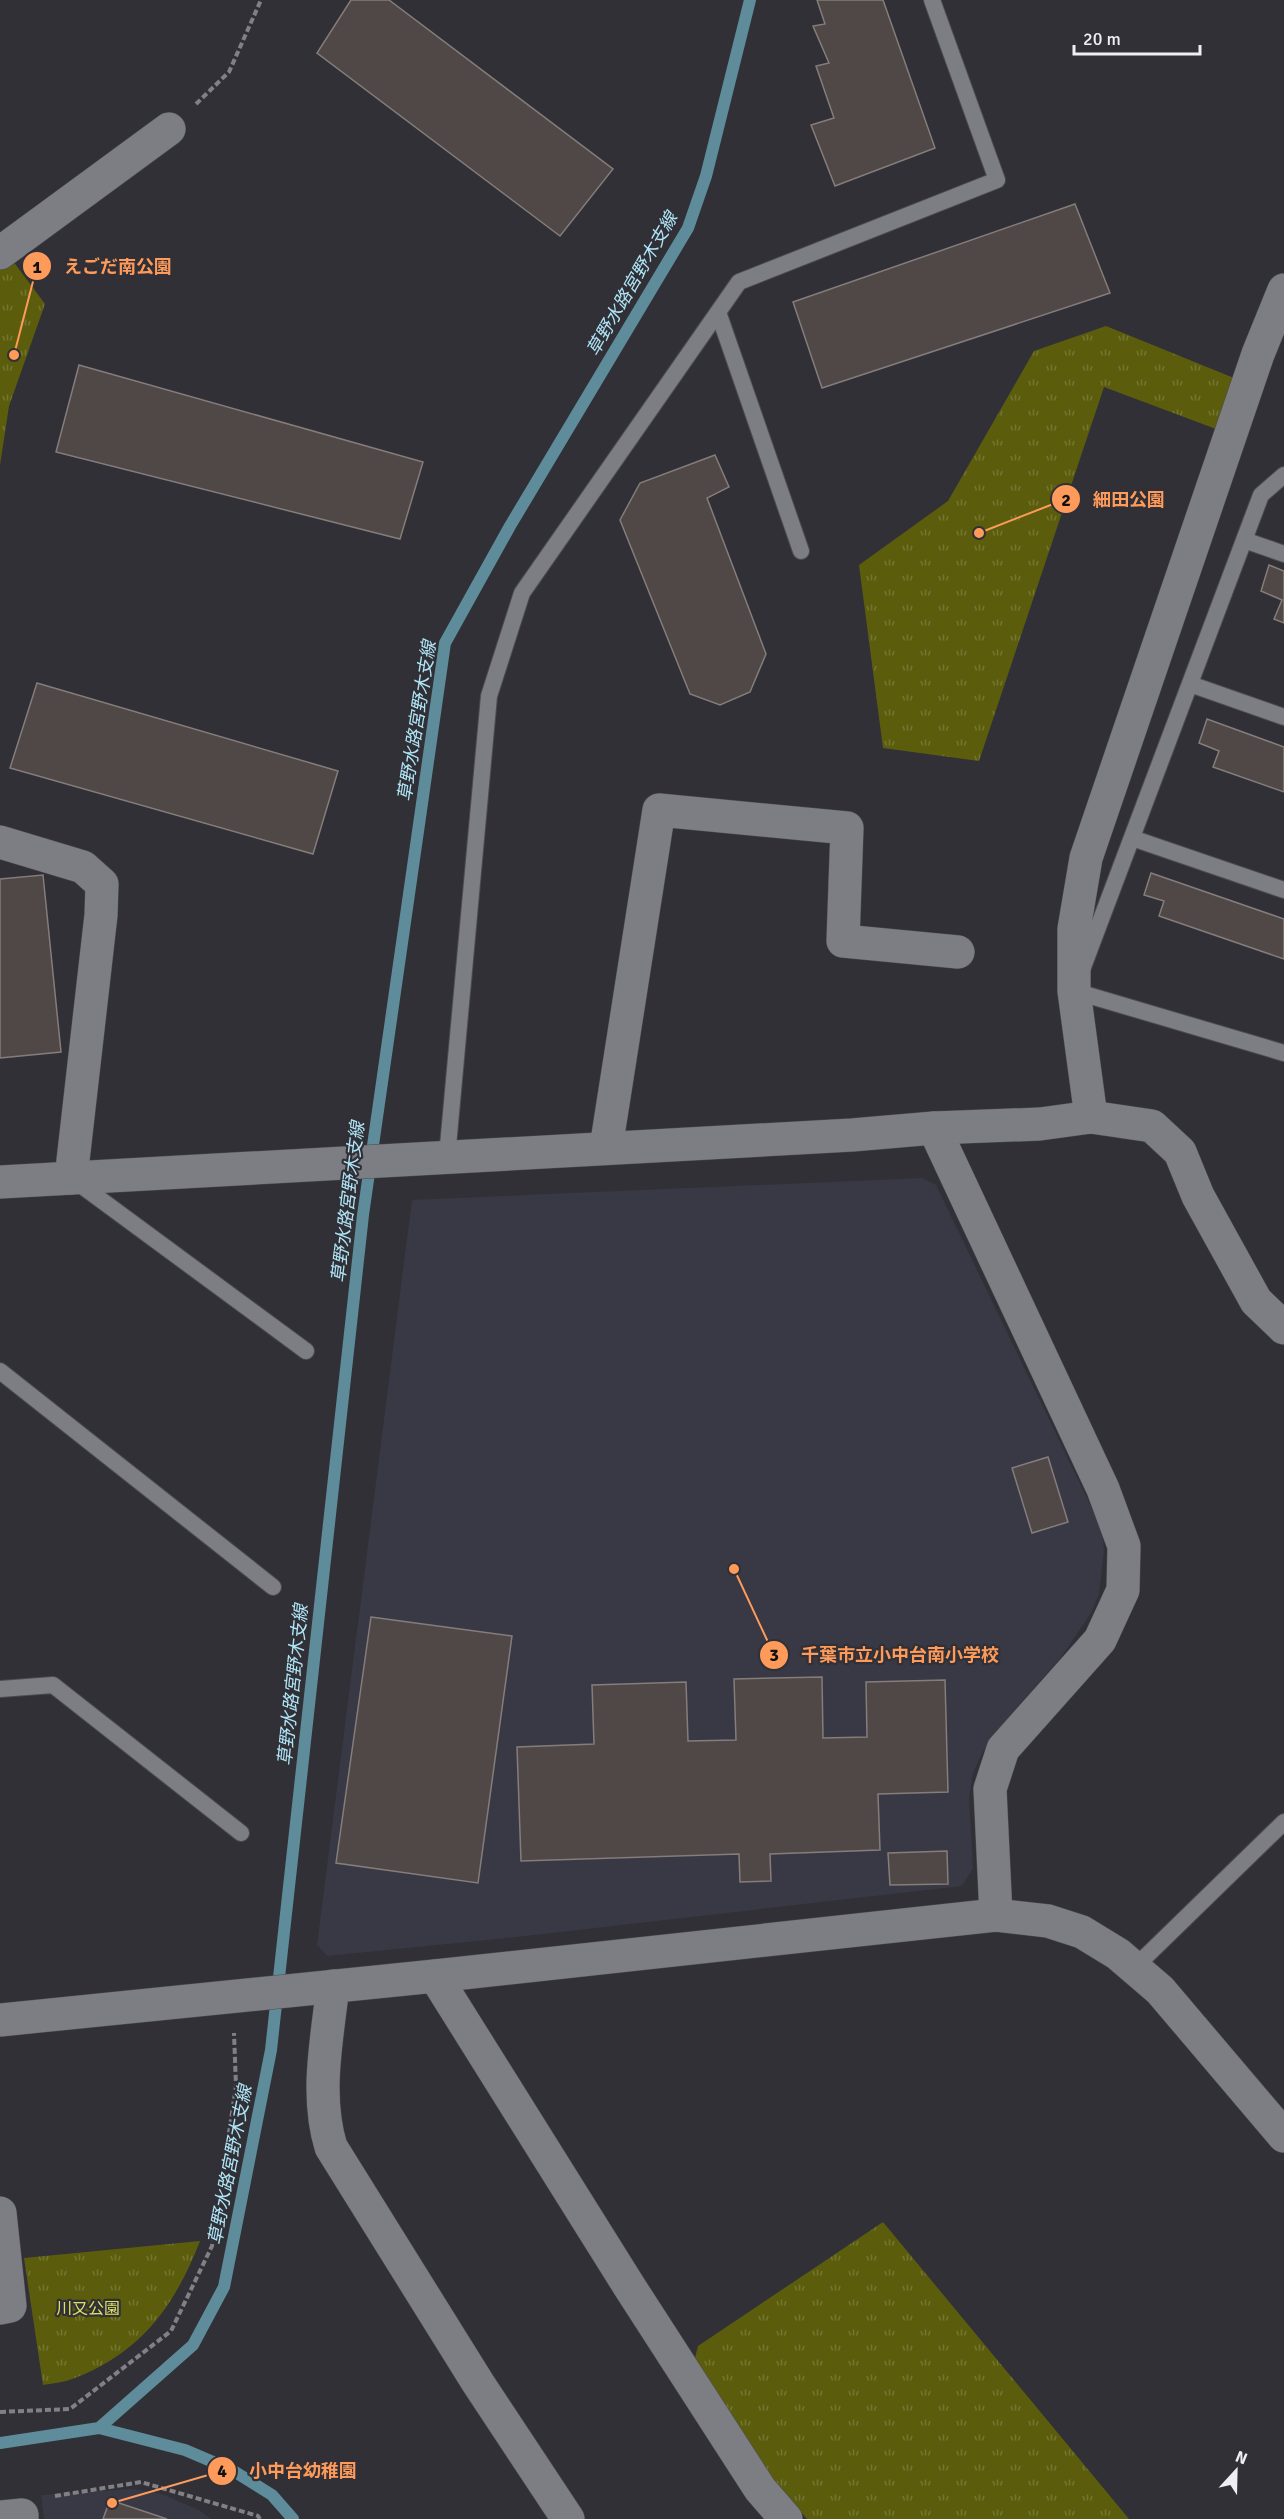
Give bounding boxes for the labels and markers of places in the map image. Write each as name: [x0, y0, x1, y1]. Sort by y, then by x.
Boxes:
callout: えごだ南公園: [22, 248, 184, 284]
callout: 細田公園: [1051, 481, 1177, 517]
callout: 千葉市立小中台南小学校: [759, 1637, 1011, 1673]
callout: 小中台幼稚園: [207, 2453, 369, 2489]

